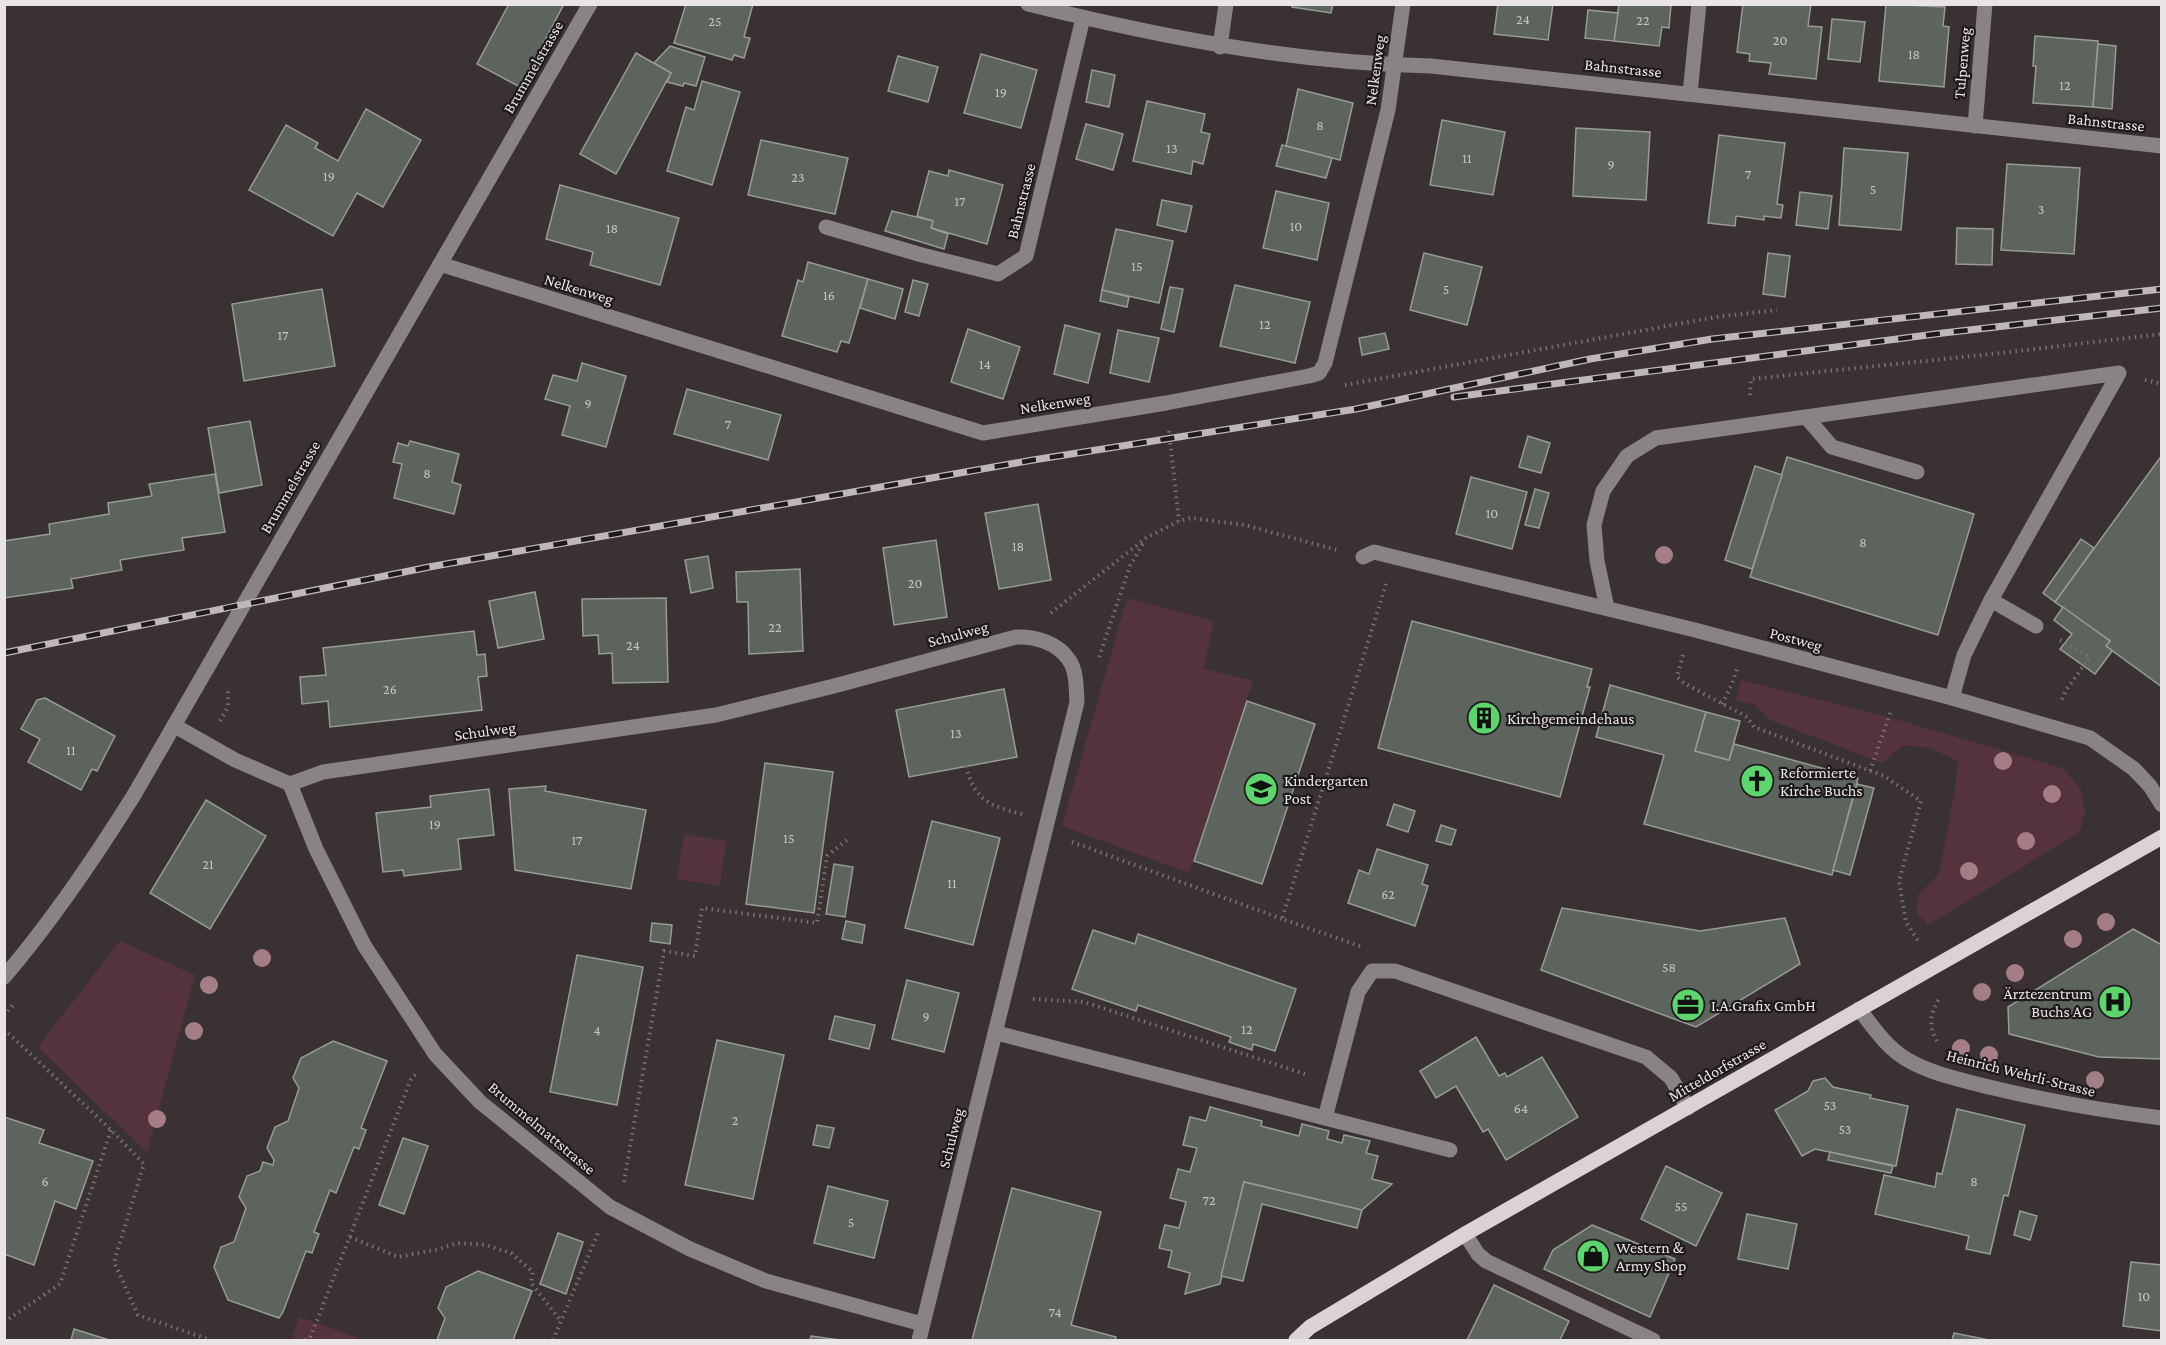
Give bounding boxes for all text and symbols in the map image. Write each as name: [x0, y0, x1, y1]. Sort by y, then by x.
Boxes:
house number: 24: [1516, 11, 1530, 27]
house number: 22: [1636, 12, 1650, 28]
house number: 25: [708, 13, 722, 29]
street label: Brummelstrasse: [500, 18, 566, 116]
street label: Tulpenweg: [1950, 26, 1975, 100]
house number: 20: [1773, 32, 1787, 48]
street label: Nelkenweg: [1362, 33, 1389, 107]
house number: 18: [1908, 46, 1920, 62]
street label: Bahnstrasse: [1584, 56, 1662, 80]
house number: 12: [2059, 77, 2071, 93]
house number: 19: [995, 84, 1007, 100]
street label: Bahnstrasse: [2067, 110, 2145, 134]
house number: 8: [1316, 117, 1324, 133]
house number: 13: [1166, 140, 1178, 156]
house number: 11: [1462, 150, 1472, 166]
house number: 9: [1607, 156, 1615, 172]
street label: Bahnstrasse: [1003, 161, 1039, 241]
house number: 7: [1745, 166, 1752, 182]
house number: 19: [323, 168, 335, 184]
house number: 23: [791, 169, 805, 185]
house number: 5: [1870, 181, 1876, 197]
house number: 17: [954, 193, 966, 209]
house number: 3: [2038, 201, 2044, 217]
house number: 10: [1290, 218, 1302, 234]
house number: 18: [606, 220, 618, 236]
house number: 15: [1131, 258, 1143, 274]
street label: Nelkenweg: [542, 270, 616, 309]
house number: 5: [1443, 281, 1449, 297]
house number: 16: [823, 287, 835, 303]
house number: 12: [1259, 316, 1271, 332]
house number: 17: [277, 327, 289, 343]
house number: 14: [979, 356, 991, 372]
street label: Nelkenweg: [1019, 389, 1092, 418]
house number: 9: [584, 395, 592, 411]
house number: 7: [725, 416, 732, 432]
street label: Brummelstrasse: [257, 438, 323, 536]
house number: 8: [423, 465, 431, 481]
house number: 10: [1486, 505, 1498, 521]
house number: 8: [1859, 534, 1867, 550]
house number: 18: [1012, 538, 1024, 554]
house number: 20: [908, 575, 922, 591]
street label: Schulweg: [926, 618, 991, 651]
house number: 22: [768, 619, 782, 635]
street label: Postweg: [1768, 624, 1824, 655]
house number: 24: [626, 637, 640, 653]
house number: 26: [383, 681, 397, 697]
building icon: Kirchgemeindehaus: [1466, 700, 1502, 736]
place label: Kirchgemeindehaus: [1507, 710, 1634, 728]
street label: Schulweg: [453, 718, 517, 745]
house number: 13: [950, 725, 962, 741]
house number: 11: [66, 742, 76, 758]
church icon: Reformierte Kirche Buchs: [1739, 763, 1775, 799]
place label: Reformierte Kirche Buchs: [1780, 764, 1863, 799]
school or university icon: Kindergarten Post: [1243, 771, 1279, 807]
place label: Kindergarten Post: [1284, 772, 1369, 807]
house number: 19: [429, 816, 441, 832]
house number: 15: [783, 830, 795, 846]
house number: 17: [571, 832, 583, 848]
house number: 21: [202, 856, 214, 872]
house number: 11: [947, 875, 957, 891]
house number: 62: [1381, 886, 1395, 902]
house number: 58: [1662, 959, 1676, 975]
hospital icon: Ärztezentrum Buchs AG: [2097, 984, 2133, 1020]
place label: Ärztezentrum Buchs AG: [2004, 985, 2092, 1020]
office icon: I.A.Grafix GmbH: [1670, 987, 1706, 1023]
place label: I.A.Grafix GmbH: [1711, 997, 1816, 1014]
house number: 9: [922, 1008, 930, 1024]
house number: 12: [1241, 1021, 1253, 1037]
house number: 4: [593, 1022, 601, 1038]
street label: Mitteldorfstrasse: [1665, 1035, 1769, 1105]
street label: Heinrich Wehrli-Strasse: [1945, 1046, 2097, 1100]
street label: Brummelmattstrasse: [485, 1078, 599, 1178]
house number: 53: [1823, 1097, 1837, 1113]
house number: 64: [1514, 1100, 1528, 1116]
street label: Schulweg: [935, 1106, 968, 1170]
house number: 2: [732, 1112, 739, 1128]
house number: 53: [1838, 1121, 1852, 1137]
house number: 6: [41, 1173, 49, 1189]
house number: 8: [1970, 1173, 1978, 1189]
house number: 72: [1202, 1192, 1216, 1208]
house number: 55: [1674, 1198, 1688, 1214]
house number: 5: [848, 1214, 854, 1230]
shop icon: Western & Army Shop: [1575, 1238, 1611, 1274]
place label: Western & Army Shop: [1616, 1239, 1686, 1275]
house number: 10: [2138, 1288, 2150, 1304]
house number: 74: [1048, 1304, 1062, 1320]

